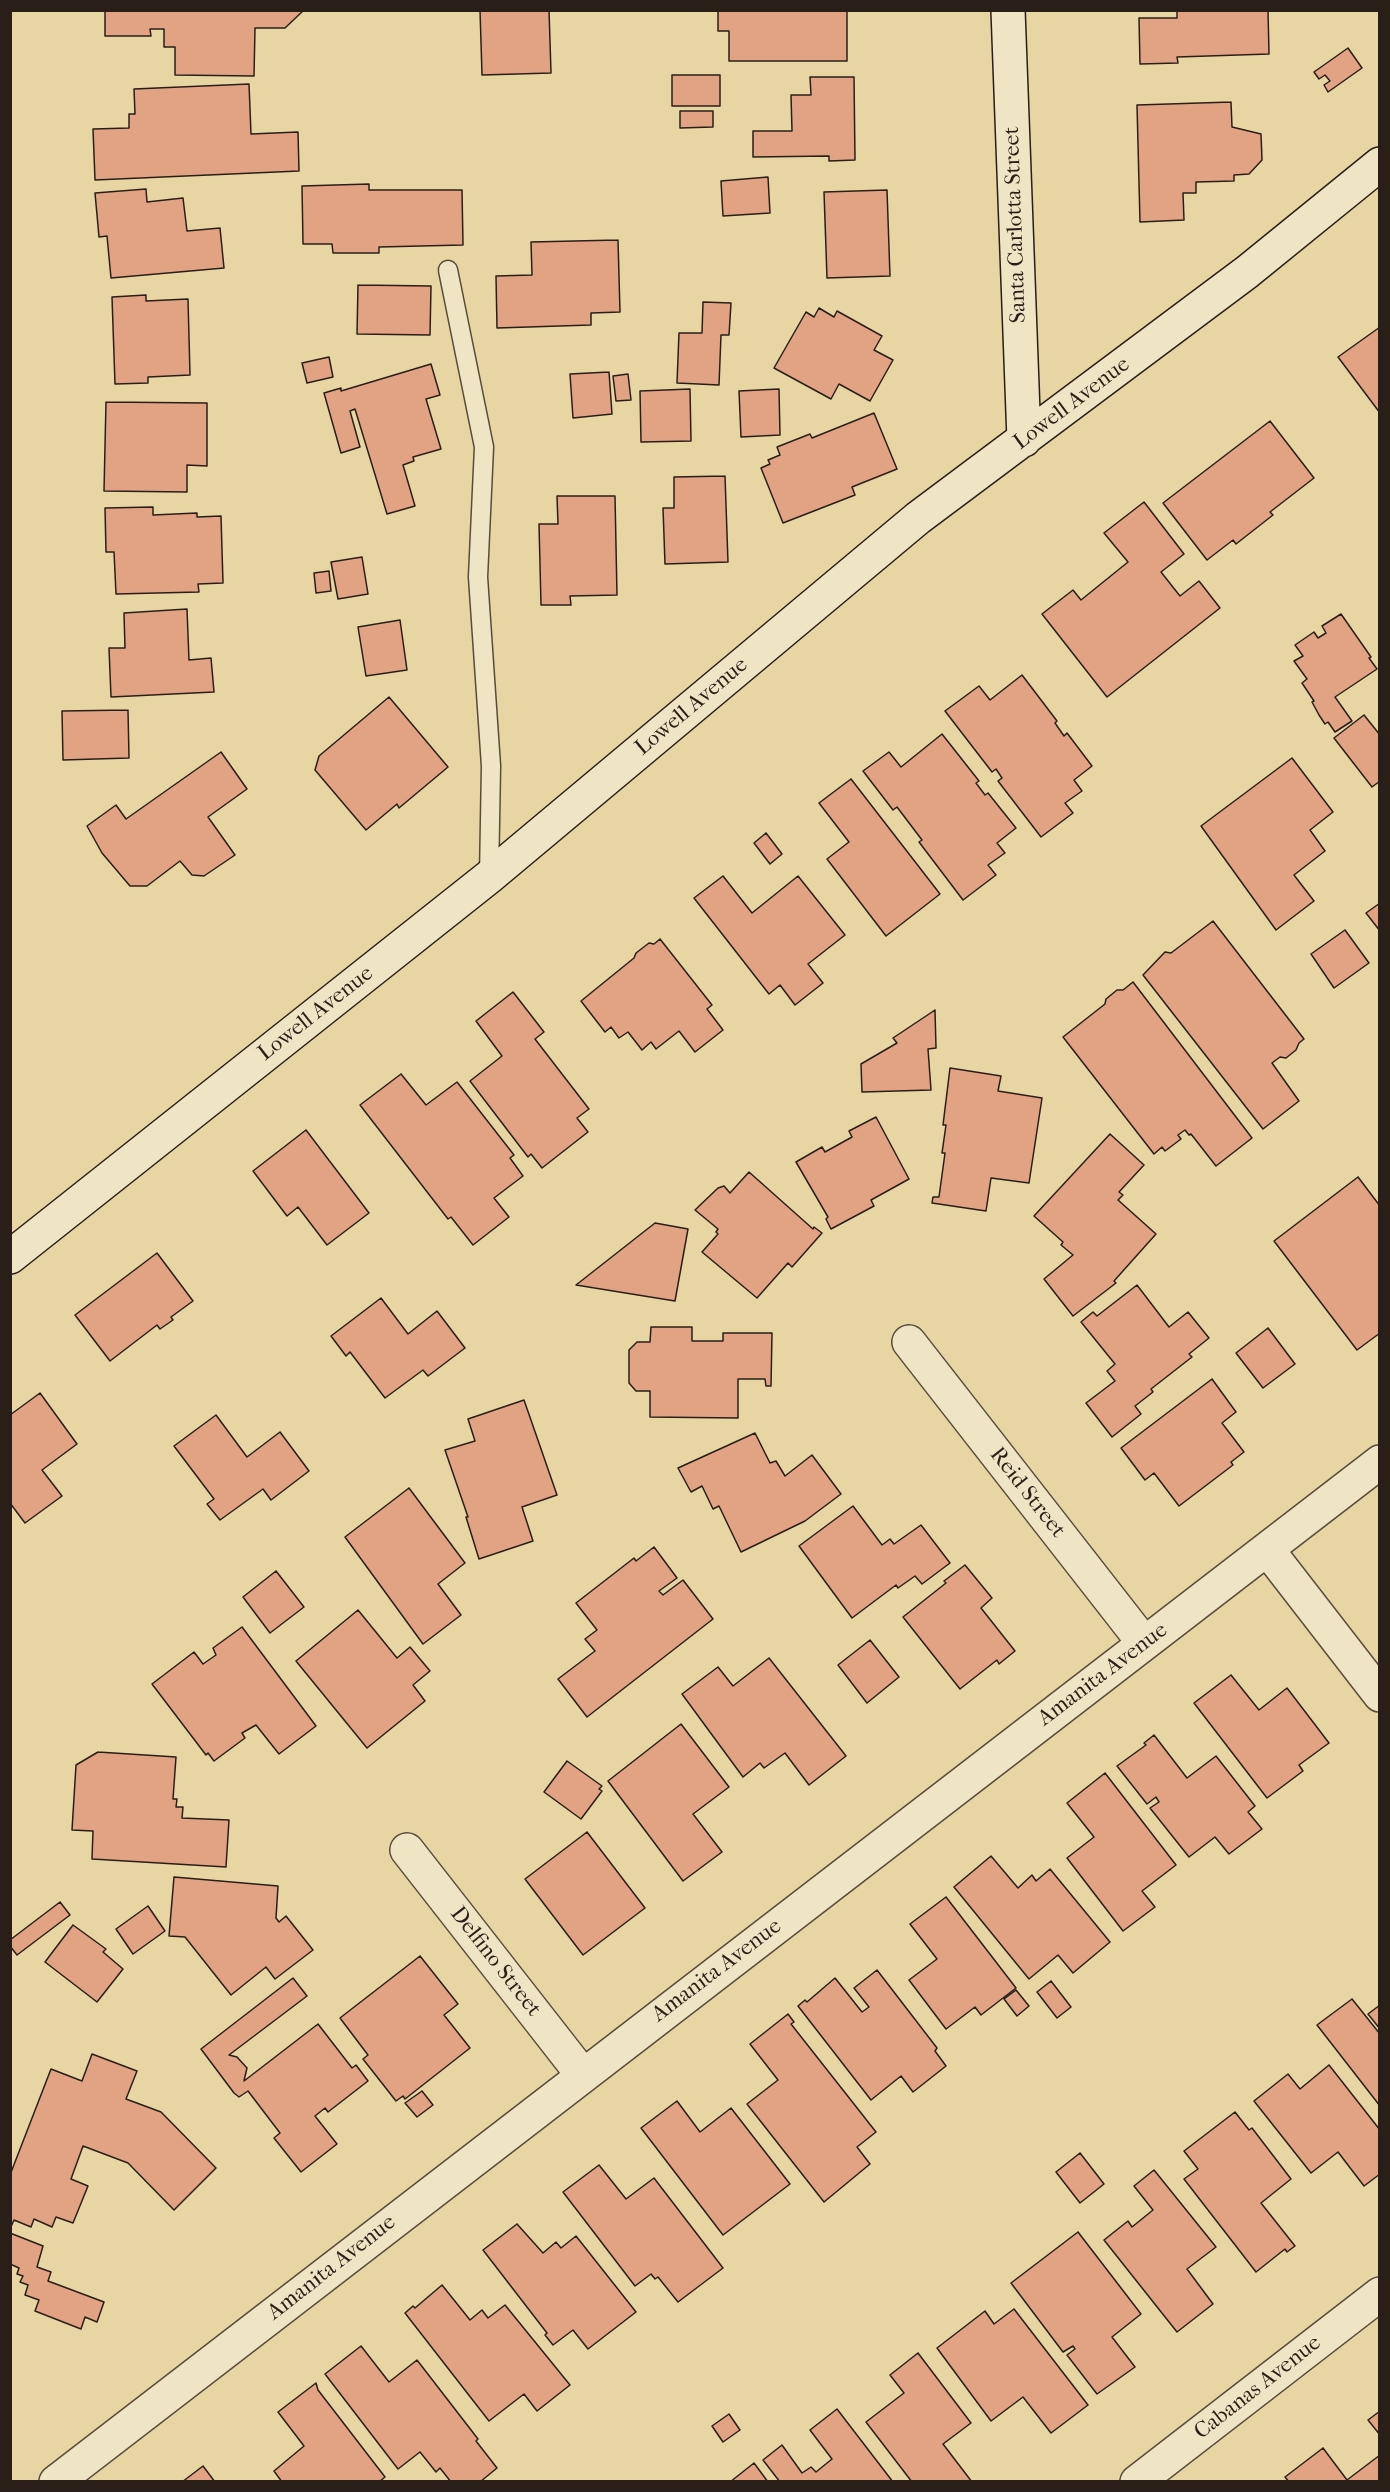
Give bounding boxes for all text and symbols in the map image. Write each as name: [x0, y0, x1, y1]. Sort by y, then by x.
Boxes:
street label: Santa Carlotta Street: [999, 126, 1033, 324]
street label: Lowell Avenue: [1009, 352, 1135, 456]
street label: Lowell Avenue: [630, 652, 754, 762]
street label: Lowell Avenue: [253, 961, 379, 1067]
street label: Reid Street: [983, 1442, 1071, 1544]
street label: Amanita Avenue: [1033, 1618, 1173, 1732]
street label: Delfino Street: [444, 1902, 546, 2022]
street label: Amanita Avenue: [647, 1914, 787, 2028]
street label: Amanita Avenue: [263, 2210, 401, 2326]
street label: Cabanas Avenue: [1189, 2330, 1327, 2446]

